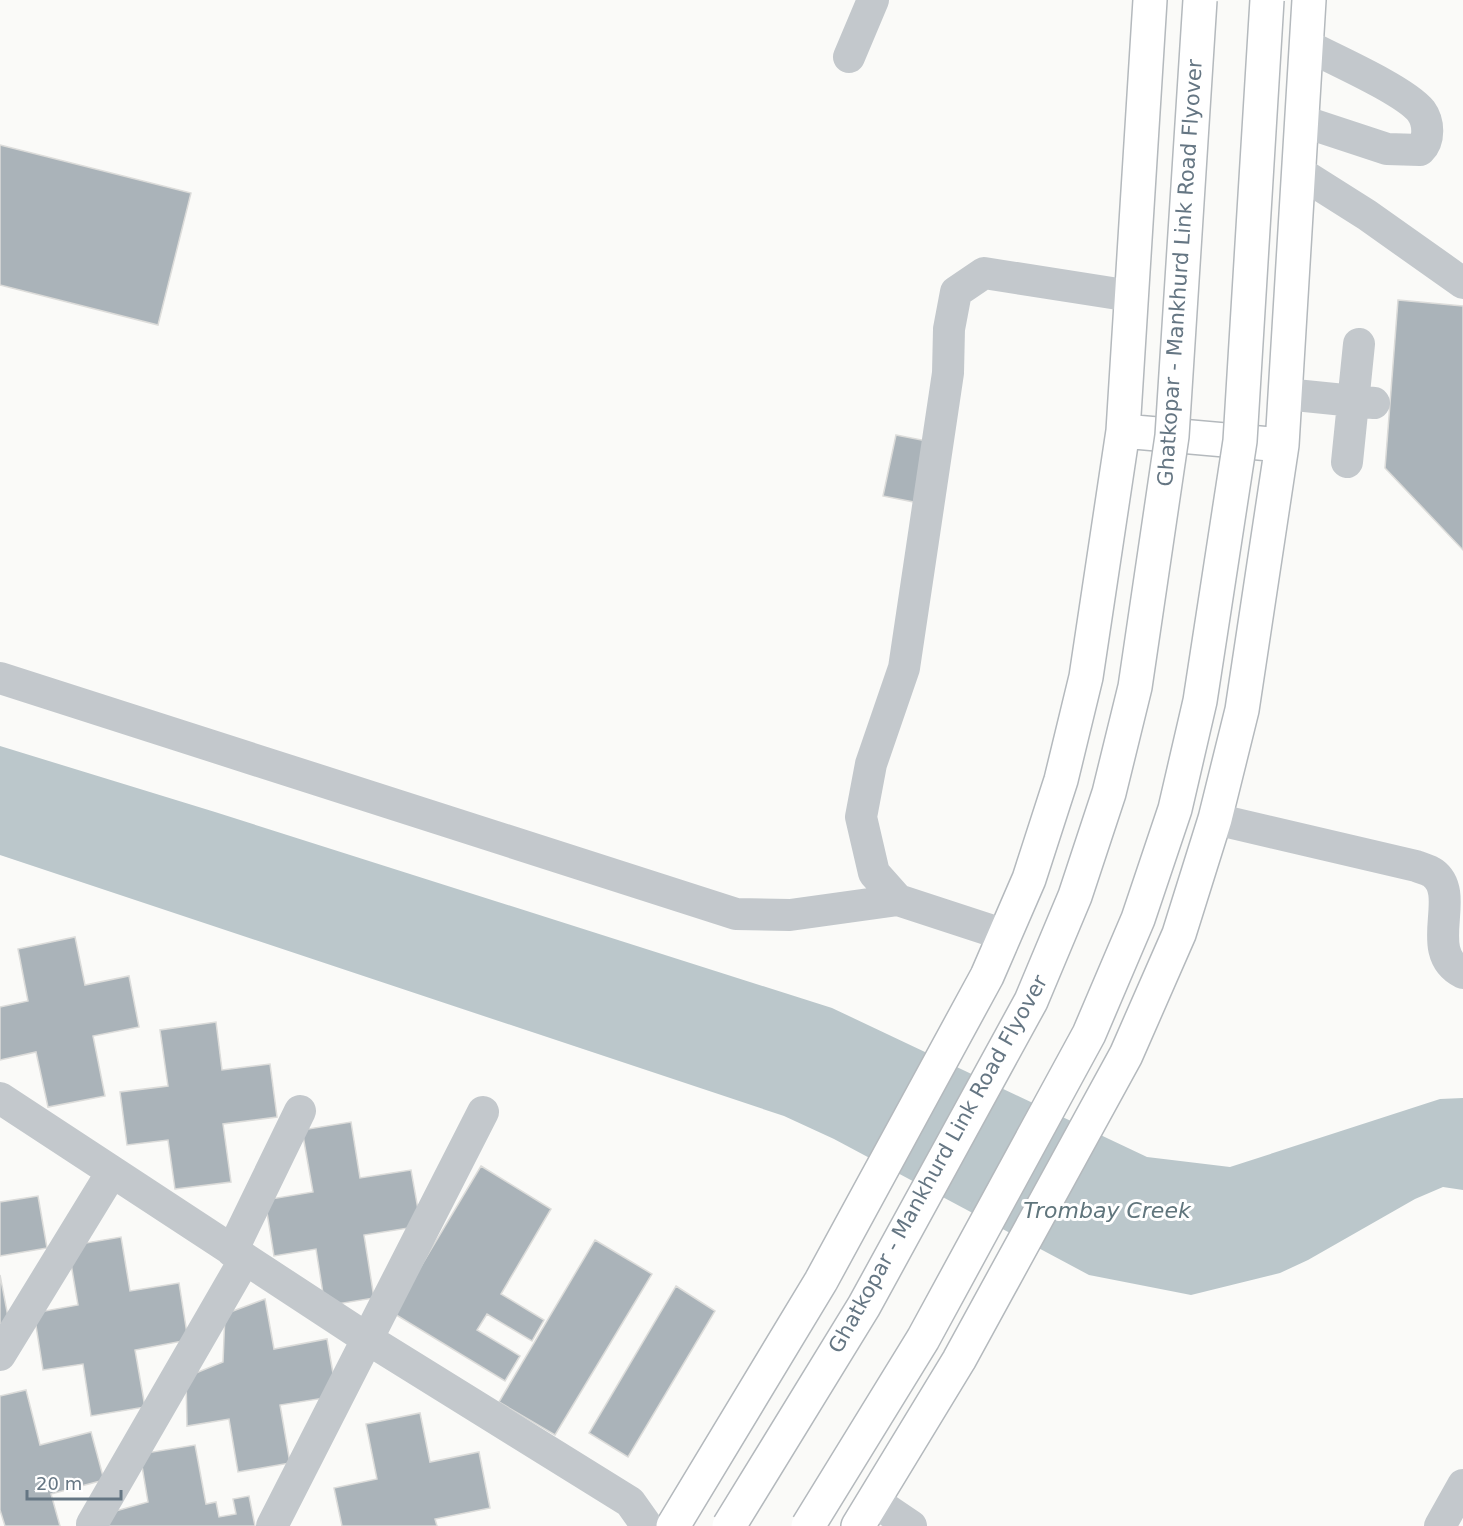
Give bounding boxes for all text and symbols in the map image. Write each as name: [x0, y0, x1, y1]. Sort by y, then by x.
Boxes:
street label: Ghatkopar - Mankhurd Link Road Flyover: [1153, 58, 1207, 487]
street label: Ghatkopar - Mankhurd Link Road Flyover: [824, 971, 1052, 1357]
water label: Trombay Creek: [1023, 1198, 1192, 1223]
scale bar: [27, 1463, 122, 1501]
text: 20 m: [36, 1473, 82, 1494]

